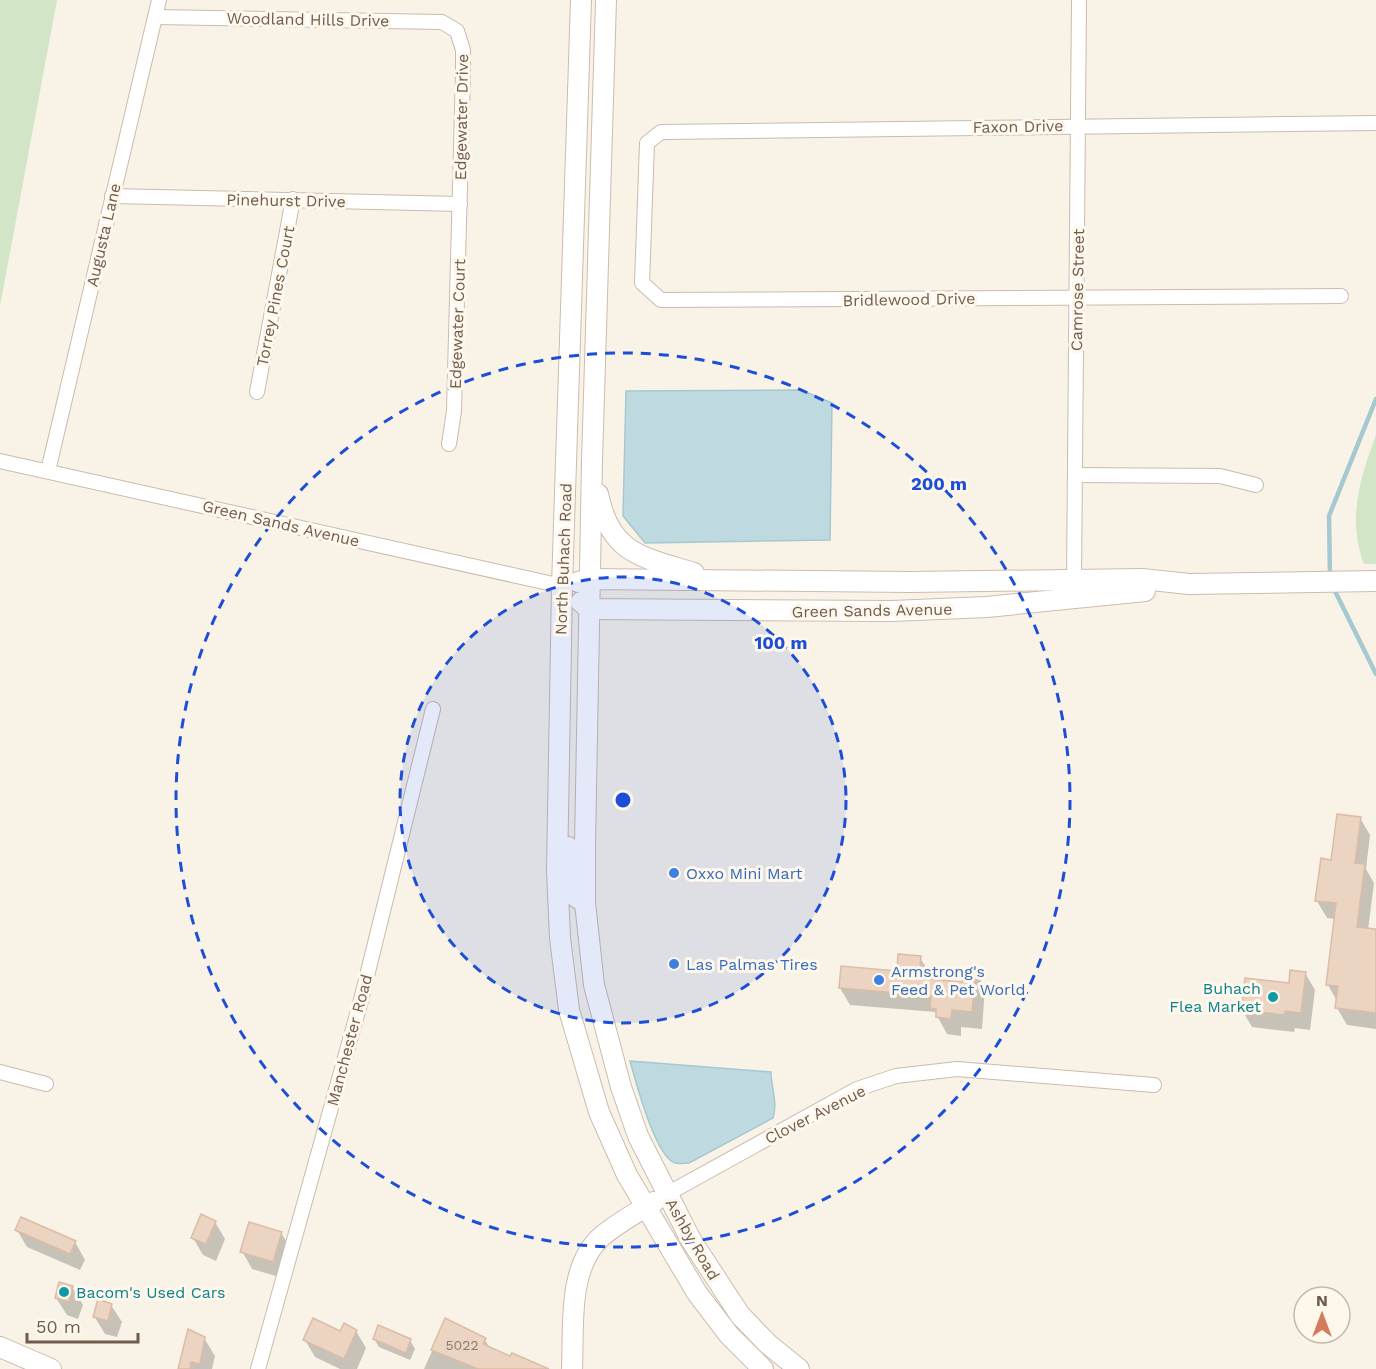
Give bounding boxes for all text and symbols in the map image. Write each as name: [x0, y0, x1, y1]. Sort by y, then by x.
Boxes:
street label: Woodland Hills Drive: [226, 9, 390, 30]
street label: Edgewater Drive: [451, 53, 472, 181]
street label: Faxon Drive: [972, 116, 1064, 137]
street label: Augusta Lane: [82, 181, 125, 289]
street label: Pinehurst Drive: [226, 190, 346, 211]
street label: Torrey Pines Court: [253, 224, 298, 368]
street label: Camrose Street: [1067, 228, 1088, 351]
street label: Edgewater Court: [446, 258, 469, 389]
street label: Bridlewood Drive: [842, 289, 976, 310]
text: 200 m: [911, 473, 967, 494]
street label: North Buhach Road: [551, 483, 576, 635]
street label: Green Sands Avenue: [201, 496, 361, 551]
street label: Green Sands Avenue: [792, 600, 952, 621]
text: 100 m: [754, 632, 808, 653]
centre of rings: [613, 790, 633, 810]
place label: Oxxo Mini Mart: [686, 864, 803, 883]
marker: Oxxo Mini Mart: [667, 866, 681, 880]
place label: Las Palmas Tires: [686, 955, 818, 974]
marker: Las Palmas Tires: [667, 957, 681, 971]
place label: Armstrong's Feed & Pet World: [891, 962, 1026, 999]
street label: Manchester Road: [323, 972, 376, 1108]
marker: Armstrong's Feed & Pet World: [872, 973, 886, 987]
place label: Buhach Flea Market: [1169, 979, 1261, 1016]
marker: Buhach Flea Market: [1266, 990, 1280, 1004]
street label: Clover Avenue: [762, 1081, 869, 1148]
street label: Ashby Road: [662, 1195, 724, 1283]
place label: Bacom's Used Cars: [76, 1283, 225, 1302]
marker: Bacom's Used Cars: [57, 1285, 71, 1299]
north arrow: [1292, 1285, 1352, 1345]
text: N: [1316, 1291, 1328, 1310]
scale bar: [27, 1306, 138, 1344]
text: 50 m: [36, 1316, 81, 1337]
house number: 5022: [445, 1337, 479, 1353]

